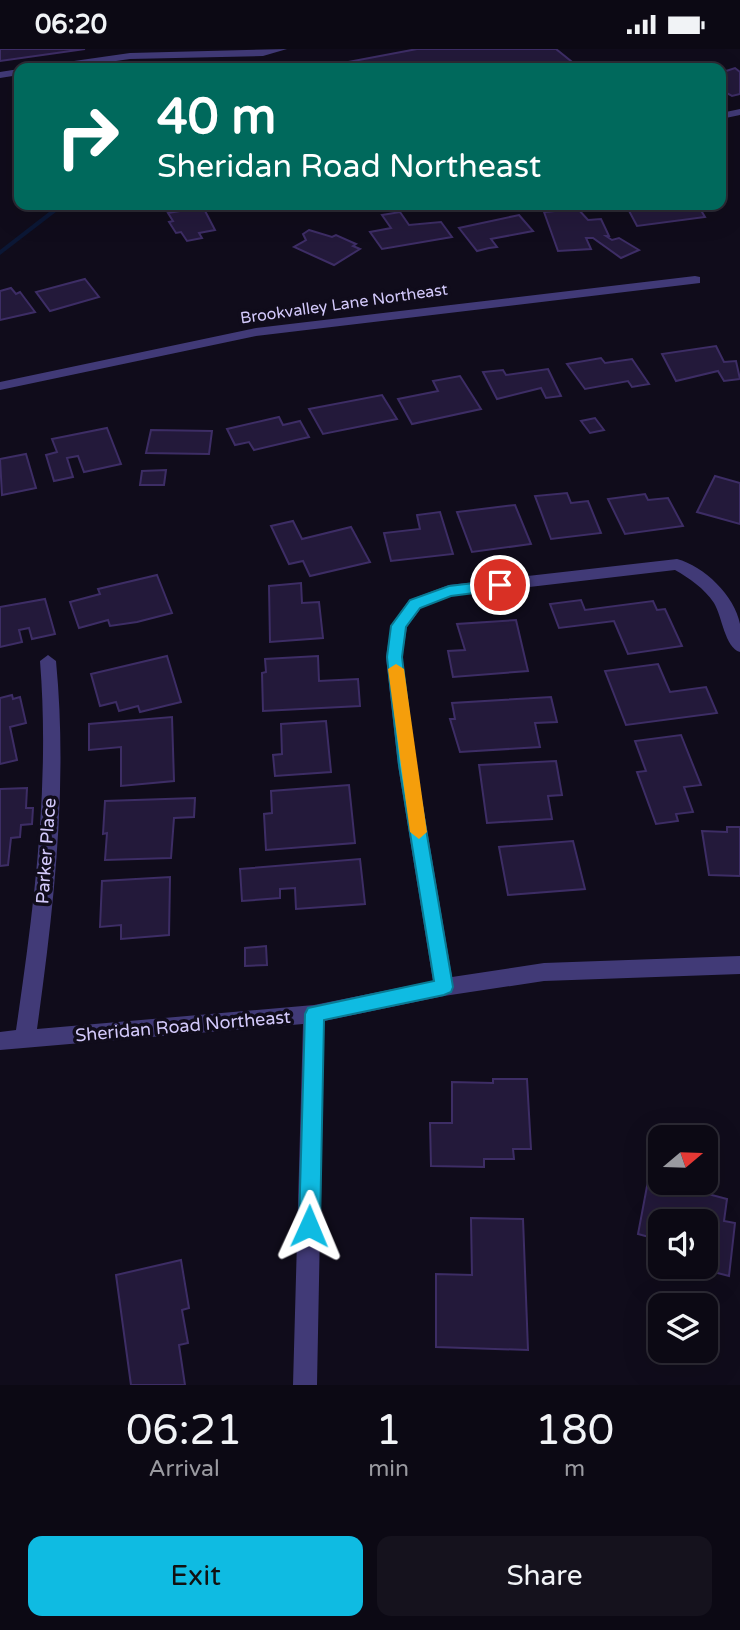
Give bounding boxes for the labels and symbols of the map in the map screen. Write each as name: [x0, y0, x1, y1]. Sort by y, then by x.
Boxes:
street label: Brookvalley Lane Northeast: [239, 280, 449, 328]
pin: [470, 555, 530, 615]
street label: Parker Place: [31, 797, 61, 905]
street label: Sheridan Road Northeast: [74, 1006, 292, 1046]
north arrow: [648, 1125, 718, 1195]
position arrow: [272, 1189, 346, 1263]

